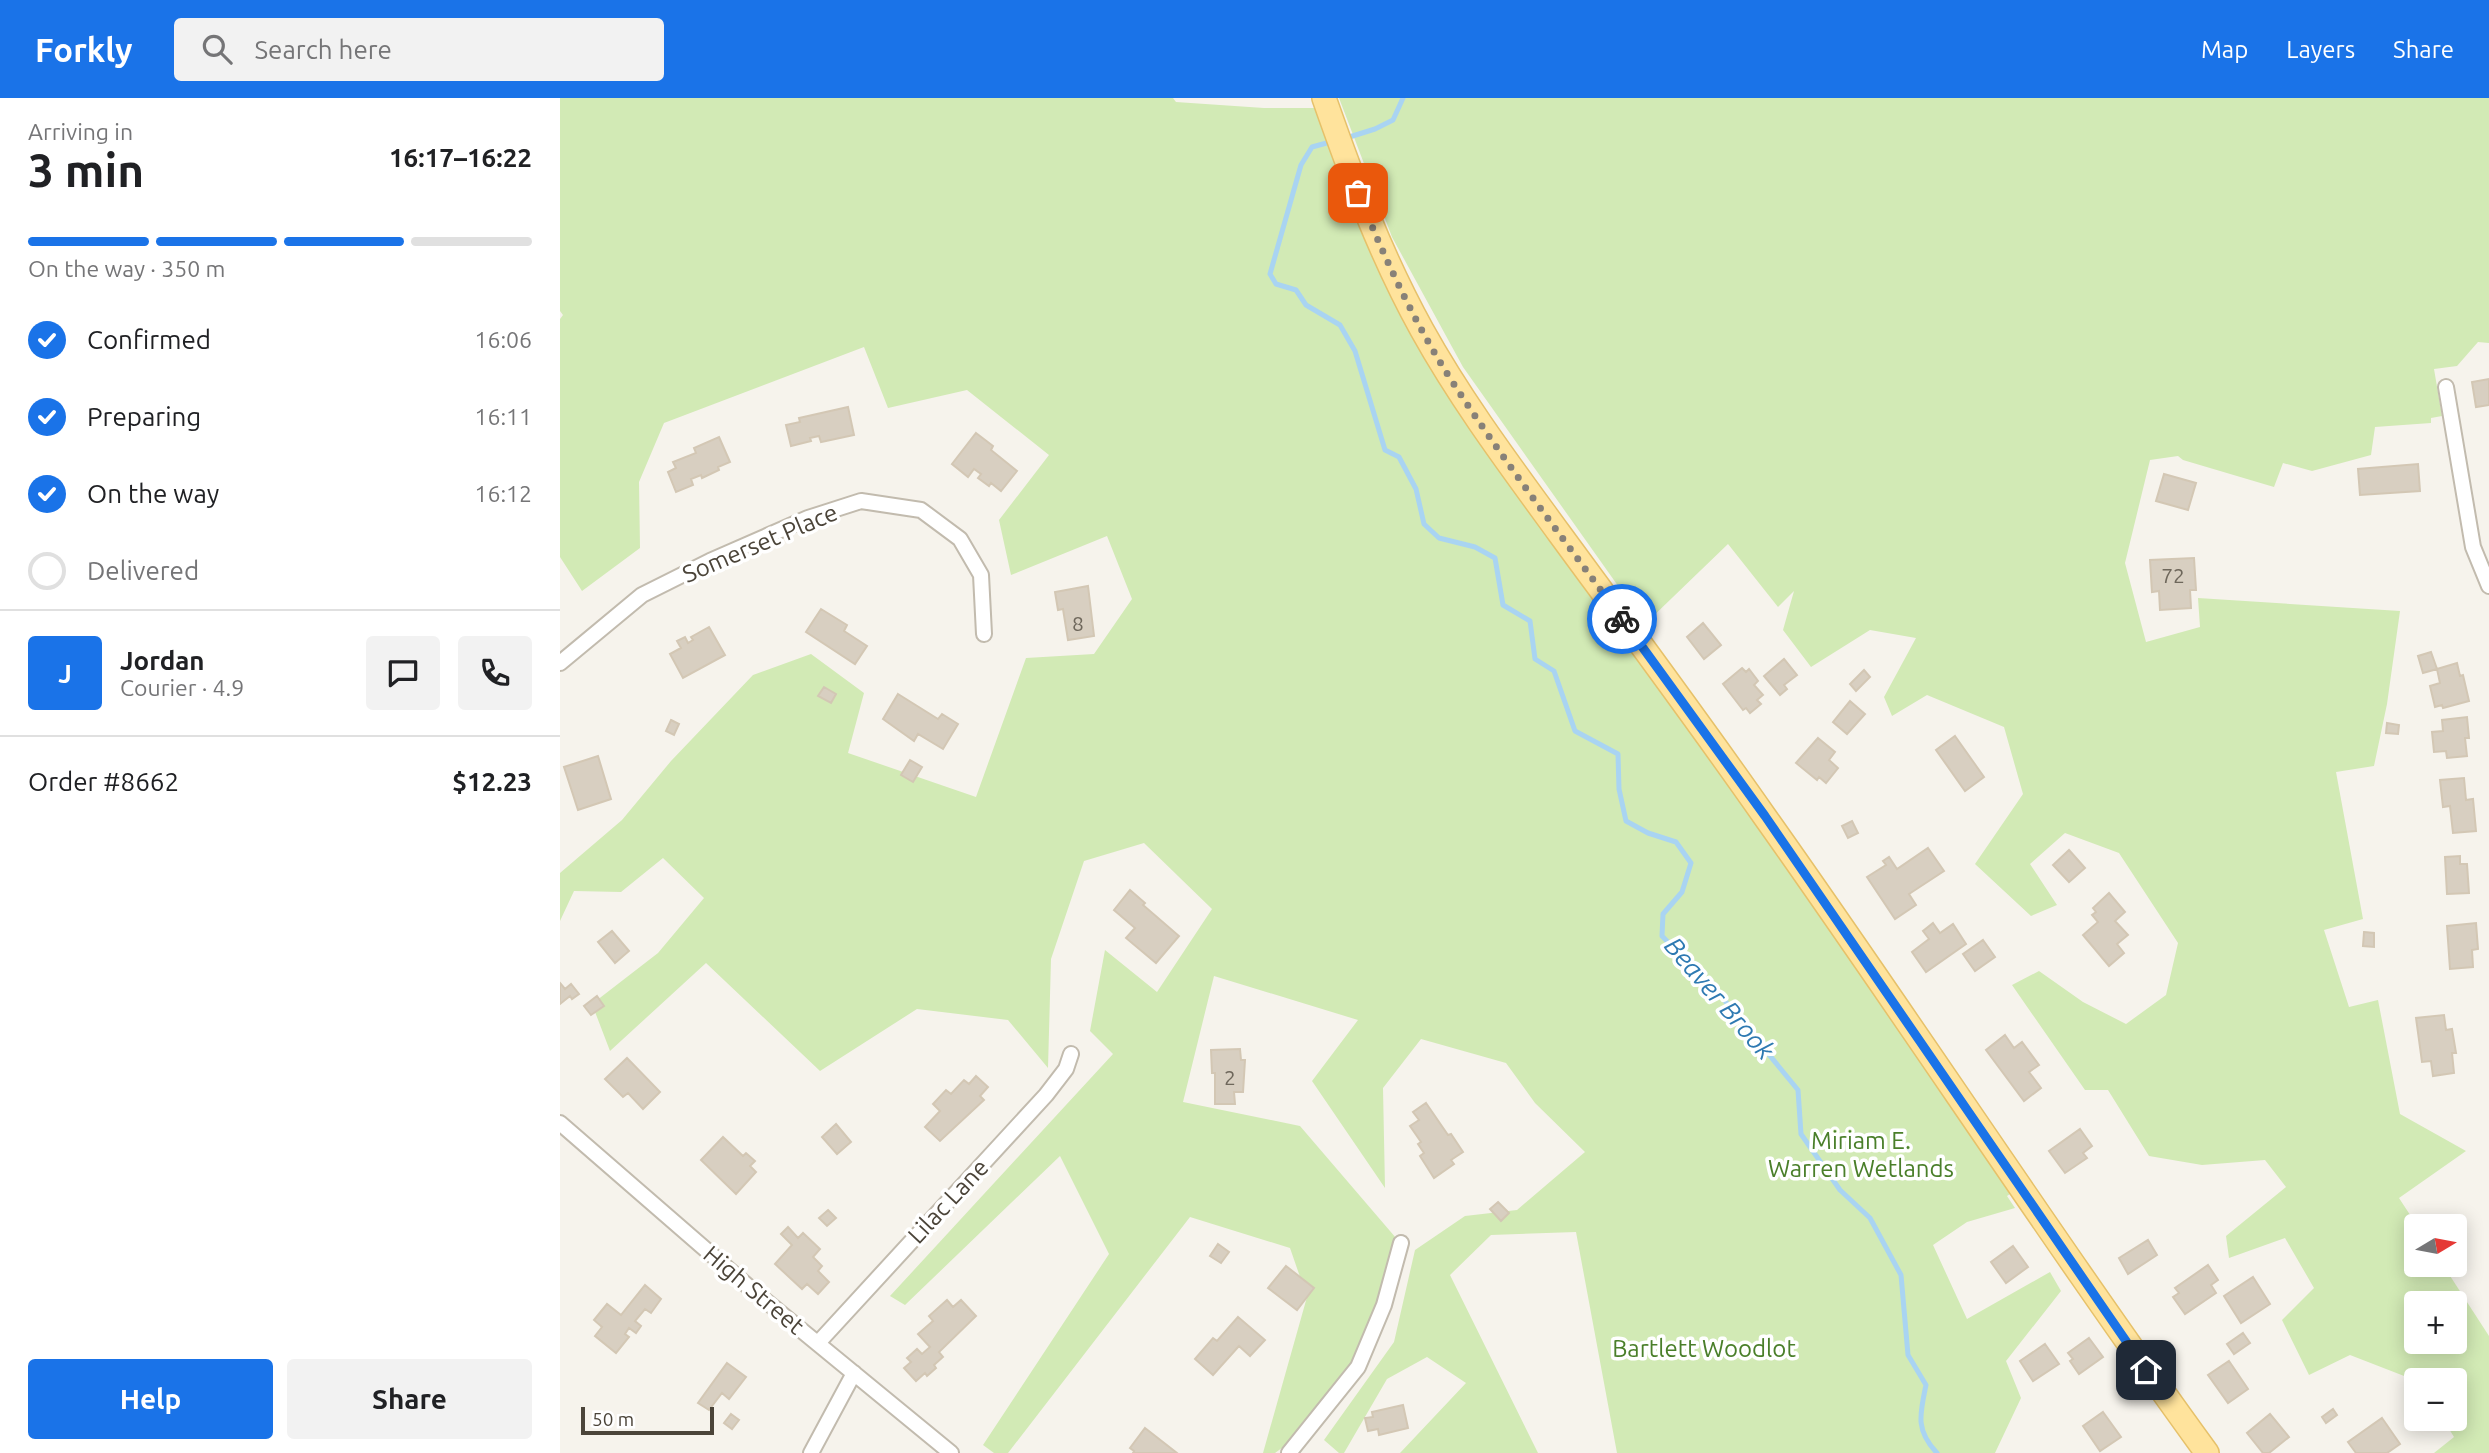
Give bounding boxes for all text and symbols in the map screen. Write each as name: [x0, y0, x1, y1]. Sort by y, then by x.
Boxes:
search box: [174, 18, 664, 81]
icon: search: [198, 30, 236, 68]
text: Forkly: [35, 31, 132, 68]
text: Search here: [254, 35, 392, 64]
text: Map: [2201, 36, 2248, 63]
text: Layers: [2286, 36, 2355, 63]
text: Share: [2393, 36, 2454, 63]
text: Arriving in: [28, 119, 133, 144]
text: 16:17–16:22: [389, 143, 532, 172]
text: 3 min: [28, 144, 144, 196]
pin: [1328, 163, 1388, 223]
icon: bag: [1339, 174, 1377, 212]
text: On the way · 350 m: [28, 256, 225, 281]
icon: check: [28, 321, 66, 359]
text: Confirmed: [87, 325, 211, 354]
text: 16:06: [474, 327, 532, 352]
icon: check: [28, 398, 66, 436]
text: Preparing: [87, 402, 201, 431]
text: 16:11: [474, 404, 532, 429]
icon: check: [28, 475, 66, 513]
text: On the way: [87, 479, 219, 508]
text: 16:12: [474, 481, 532, 506]
street label: Somerset Place: [678, 498, 842, 588]
text: Delivered: [87, 556, 199, 585]
house number: 72: [2161, 563, 2185, 587]
courier: [1587, 584, 1657, 654]
icon: bike: [1603, 600, 1641, 638]
house number: 8: [1072, 611, 1084, 635]
button: chat: [366, 636, 440, 710]
button: phone: [458, 636, 532, 710]
text: Jordan: [120, 646, 205, 675]
text: J: [58, 659, 72, 688]
text: Courier · 4.9: [120, 675, 244, 700]
text: Order #8662: [28, 767, 179, 796]
text: $12.23: [452, 767, 532, 796]
water label: Beaver Brook: [1659, 931, 1781, 1065]
house number: 2: [1224, 1065, 1236, 1089]
park label: Miriam E. Warren Wetlands: [1768, 1127, 1954, 1182]
street label: Lilac Lane: [902, 1153, 994, 1249]
north arrow: [2404, 1214, 2468, 1278]
map controls: [2404, 1214, 2467, 1431]
street label: High Street: [698, 1240, 810, 1340]
button: +: [2404, 1291, 2467, 1354]
park label: Bartlett Woodlot: [1612, 1335, 1796, 1362]
pin: [2116, 1340, 2176, 1400]
icon: home: [2127, 1351, 2165, 1389]
button: Help: [28, 1359, 273, 1439]
button: Share: [287, 1359, 532, 1439]
button: −: [2404, 1368, 2467, 1431]
scale bar: [581, 1404, 714, 1436]
text: 50 m: [592, 1408, 634, 1430]

